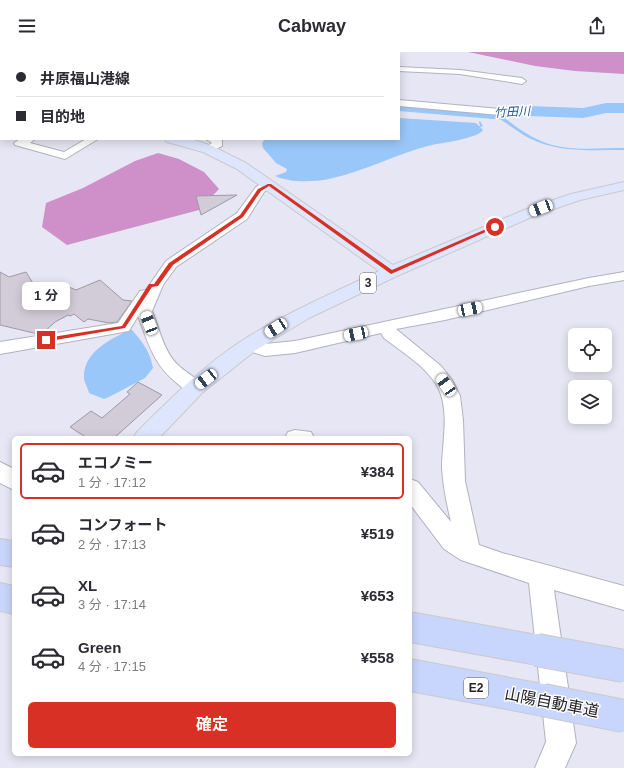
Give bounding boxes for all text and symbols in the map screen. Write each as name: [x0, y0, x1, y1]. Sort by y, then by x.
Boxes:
icon: menu: [16, 15, 38, 37]
icon: share: [586, 15, 608, 37]
text: Cabway: [278, 16, 346, 36]
text: 井原福山港線: [40, 70, 130, 87]
water label: 竹田川: [494, 104, 532, 120]
text: 目的地: [40, 108, 85, 125]
car: [528, 198, 554, 218]
route start: [486, 218, 504, 236]
road number: 3: [360, 273, 376, 293]
callout: 1 分: [22, 282, 70, 310]
text: 1 分: [34, 288, 58, 303]
car: [457, 301, 483, 317]
car: [139, 310, 159, 336]
car: [263, 316, 289, 340]
car: [343, 326, 369, 342]
map controls: [568, 328, 612, 424]
button: locate: [568, 328, 612, 372]
route end: [37, 331, 55, 349]
car: [193, 367, 219, 391]
car: [434, 372, 458, 398]
button: layers: [568, 380, 612, 424]
icon: car: [30, 453, 66, 489]
text: エコノミー: [78, 454, 153, 471]
text: ¥384: [361, 463, 394, 480]
text: 1 分 · 17:12: [78, 475, 146, 490]
icon: car: [30, 515, 66, 551]
text: コンフォート: [78, 516, 168, 533]
text: ¥519: [361, 525, 394, 542]
text: 2 分 · 17:13: [78, 537, 146, 552]
icon: car: [30, 577, 66, 613]
text: XL: [78, 577, 97, 594]
text: ¥653: [361, 587, 394, 604]
text: 3 分 · 17:14: [78, 597, 146, 612]
icon: car: [30, 639, 66, 675]
text: Green: [78, 639, 121, 656]
text: ¥558: [361, 649, 394, 666]
text: 4 分 · 17:15: [78, 659, 146, 674]
road number: E2: [464, 678, 488, 698]
street label: 山陽自動車道: [503, 685, 601, 720]
button: 確定: [28, 702, 396, 748]

